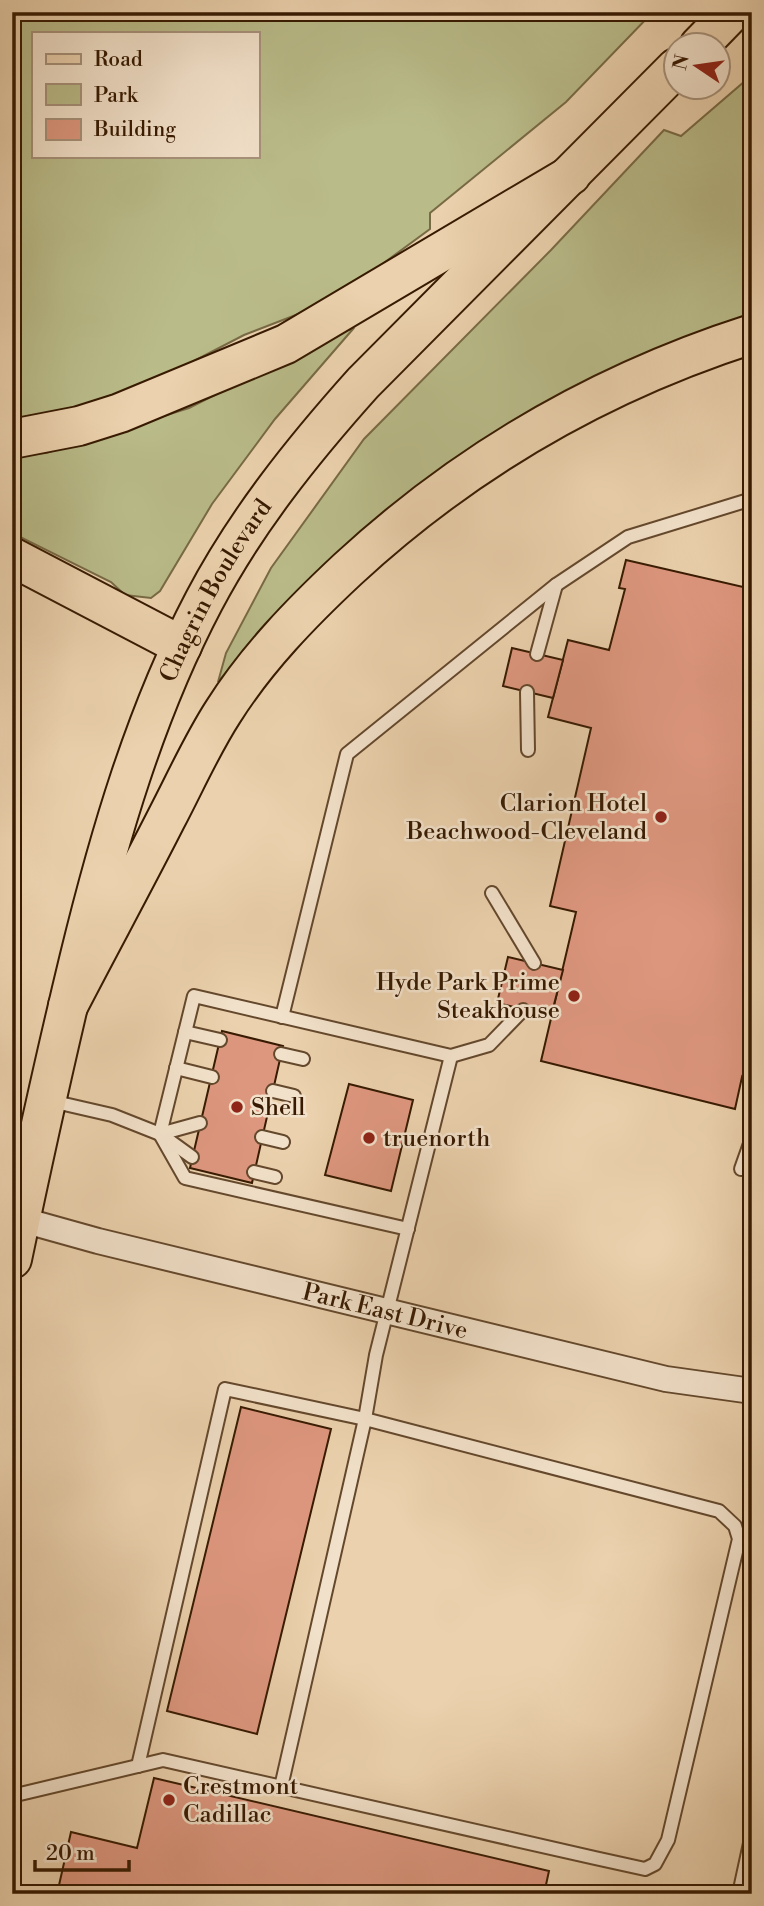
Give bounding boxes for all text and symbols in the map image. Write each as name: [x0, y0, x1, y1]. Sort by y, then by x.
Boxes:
legend: [32, 32, 259, 158]
north arrow: [662, 32, 732, 102]
text: Road: [94, 47, 143, 73]
text: N: [668, 52, 695, 72]
text: Park: [94, 83, 139, 109]
text: Building: [93, 117, 176, 143]
street label: Chagrin Boulevard: [154, 493, 279, 687]
place label: Clarion Hotel Beachwood-Cleveland: [405, 789, 647, 847]
marker: Clarion Hotel Beachwood-Cleveland: [653, 809, 669, 825]
place label: Hyde Park Prime Steakhouse: [376, 968, 560, 1026]
marker: Hyde Park Prime Steakhouse: [566, 988, 582, 1004]
place label: Shell: [251, 1093, 305, 1123]
marker: Shell: [229, 1099, 245, 1115]
place label: truenorth: [383, 1124, 490, 1154]
marker: truenorth: [361, 1130, 377, 1146]
street label: Park East Drive: [299, 1277, 471, 1346]
place label: Crestmont Cadillac: [183, 1772, 299, 1830]
marker: Crestmont Cadillac: [161, 1792, 177, 1808]
scale bar: [35, 1829, 130, 1873]
text: 20 m: [46, 1841, 95, 1867]

